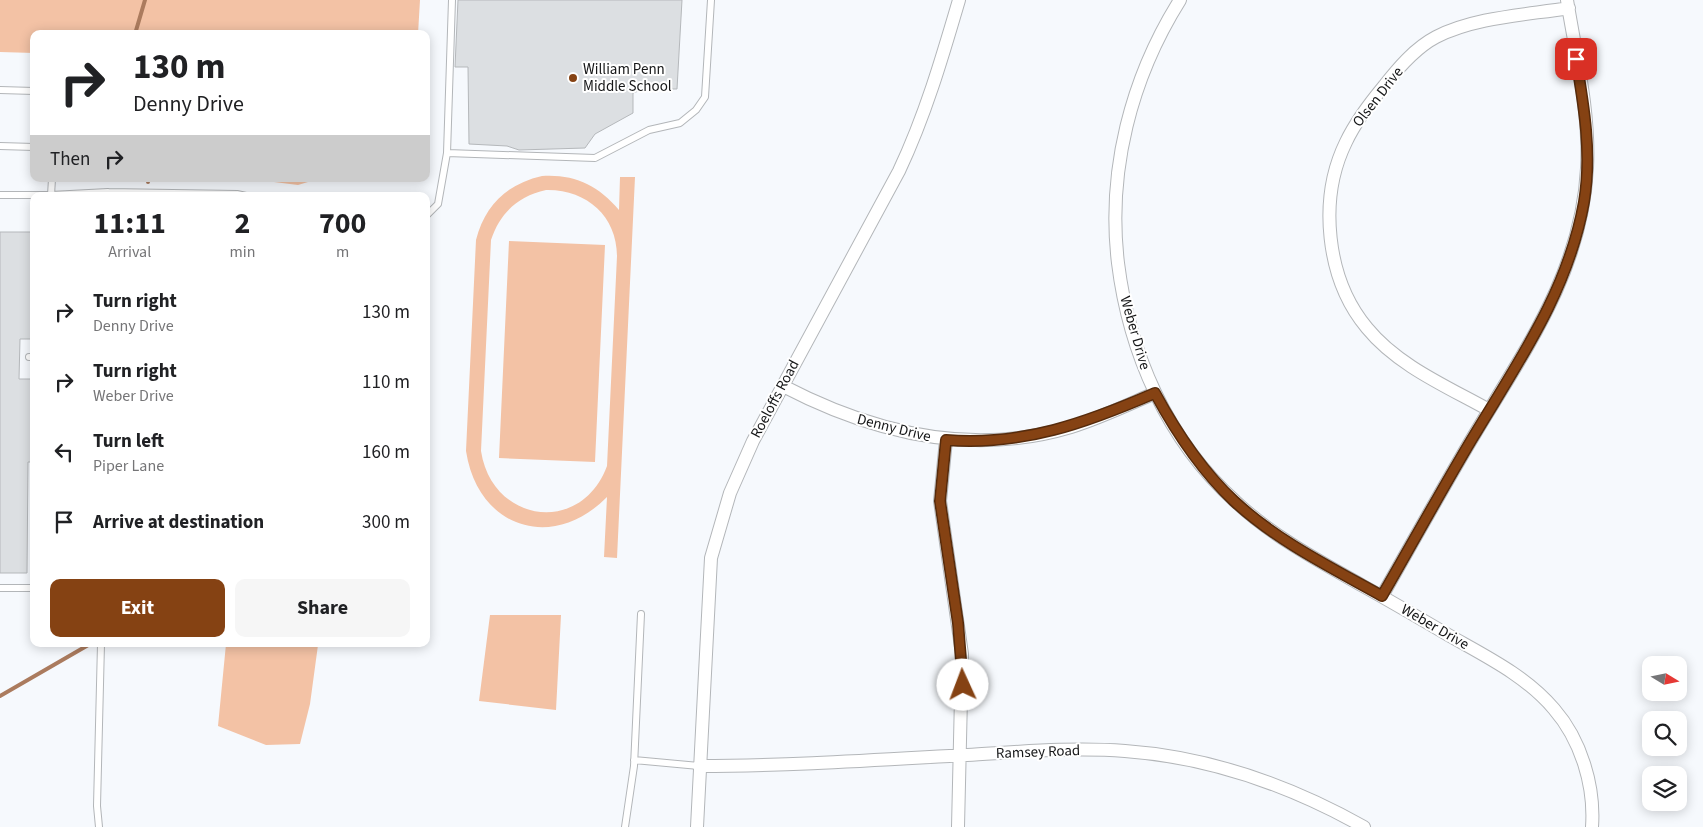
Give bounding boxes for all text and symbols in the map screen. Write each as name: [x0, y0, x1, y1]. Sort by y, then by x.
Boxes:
pin: [1555, 38, 1597, 80]
text: 130 m: [133, 42, 225, 92]
icon: arrive: [1562, 45, 1590, 73]
icon: right: [50, 50, 115, 115]
place label: William Penn Middle School: [583, 59, 672, 97]
street label: Olsen Drive: [1348, 62, 1408, 132]
marker: William Penn Middle School: [567, 72, 579, 84]
text: Denny Drive: [133, 88, 244, 120]
icon: right: [100, 145, 128, 173]
text: Then: [50, 146, 90, 173]
text: 11:11: [94, 202, 166, 245]
text: 2: [234, 202, 250, 245]
text: 700: [319, 202, 366, 245]
text: Arrival: [108, 241, 151, 263]
text: min: [229, 241, 255, 263]
text: m: [336, 241, 349, 263]
text: Turn right: [93, 288, 177, 315]
street label: Weber Drive: [1114, 294, 1156, 372]
icon: right: [50, 298, 78, 326]
text: 130 m: [362, 299, 410, 326]
text: Denny Drive: [93, 315, 174, 337]
street label: Roeloffs Road: [746, 356, 804, 442]
text: Turn right: [93, 358, 177, 385]
icon: right: [50, 368, 78, 396]
text: 110 m: [362, 369, 410, 396]
text: Weber Drive: [93, 385, 174, 407]
street label: Denny Drive: [855, 409, 933, 447]
text: Turn left: [93, 428, 164, 455]
icon: left: [50, 438, 78, 466]
text: 160 m: [362, 439, 410, 466]
text: Piper Lane: [93, 455, 164, 477]
icon: arrive: [50, 508, 78, 536]
text: Arrive at destination: [93, 509, 264, 536]
text: 300 m: [362, 509, 410, 536]
button: Exit: [50, 579, 225, 637]
button: Share: [235, 579, 410, 637]
street label: Weber Drive: [1397, 599, 1473, 655]
north arrow: [1642, 656, 1688, 701]
map controls: [1642, 656, 1687, 811]
position arrow: [936, 658, 988, 710]
button: search: [1642, 711, 1687, 756]
street label: Ramsey Road: [995, 740, 1081, 764]
button: layers: [1642, 766, 1687, 811]

